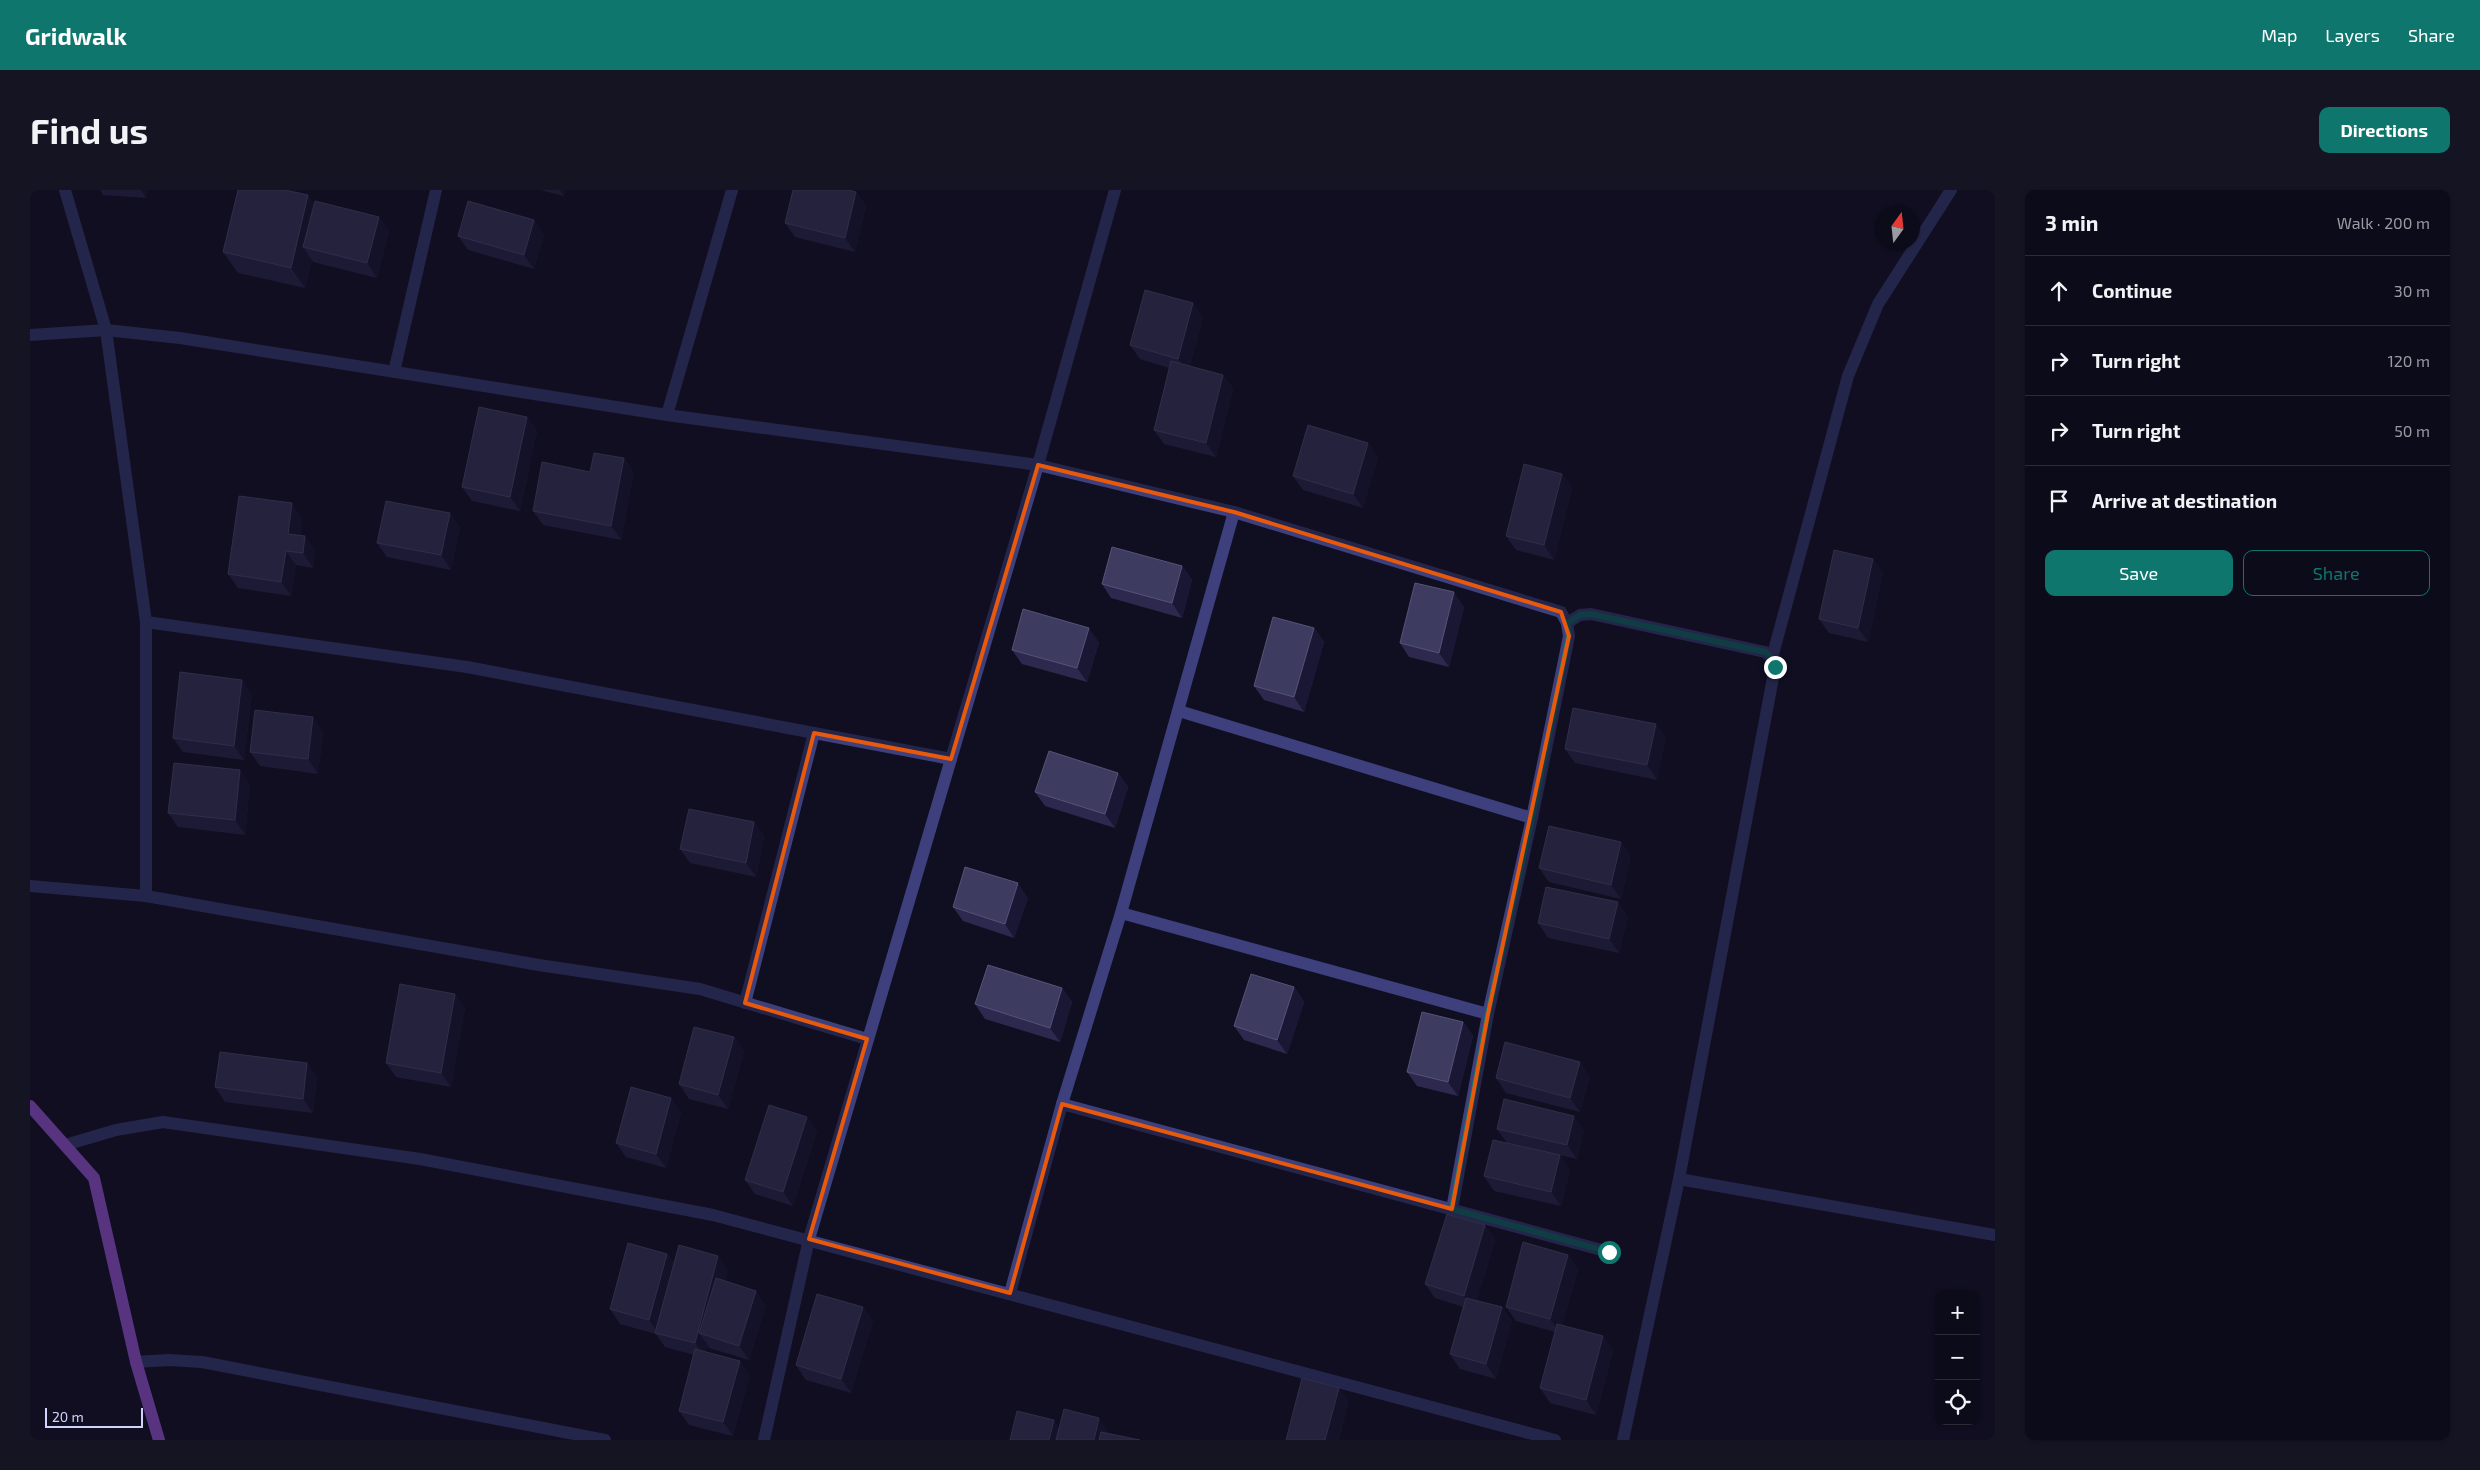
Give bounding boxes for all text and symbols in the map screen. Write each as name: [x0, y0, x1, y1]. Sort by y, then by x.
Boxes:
text: Gridwalk: [25, 21, 127, 50]
text: Map: [2261, 24, 2297, 46]
text: Layers: [2325, 24, 2380, 46]
text: Share: [2408, 24, 2455, 46]
button: Directions: [2319, 107, 2450, 153]
text: Find us: [30, 109, 148, 151]
north arrow: [1875, 205, 1920, 250]
text: 3 min: [2045, 210, 2098, 235]
text: Walk · 200 m: [2337, 213, 2430, 232]
icon: ahead: [2045, 277, 2073, 305]
text: Continue: [2092, 279, 2172, 302]
text: 30 m: [2394, 281, 2430, 300]
icon: right: [2045, 347, 2073, 375]
text: Turn right: [2092, 349, 2180, 372]
text: 120 m: [2387, 351, 2430, 370]
icon: right: [2045, 417, 2073, 445]
text: Turn right: [2092, 419, 2180, 442]
text: 50 m: [2394, 421, 2430, 440]
icon: arrive: [2045, 487, 2073, 515]
text: Arrive at destination: [2092, 489, 2277, 512]
button: Save: [2045, 550, 2233, 596]
button: Share: [2243, 550, 2430, 596]
route end: [1764, 656, 1787, 679]
route start: [1598, 1241, 1621, 1264]
map controls: [1935, 1290, 1980, 1425]
button: +: [1935, 1290, 1980, 1335]
button: −: [1935, 1335, 1980, 1380]
button: locate: [1935, 1380, 1980, 1425]
scale bar: [45, 1405, 142, 1428]
text: 20 m: [52, 1408, 84, 1425]

